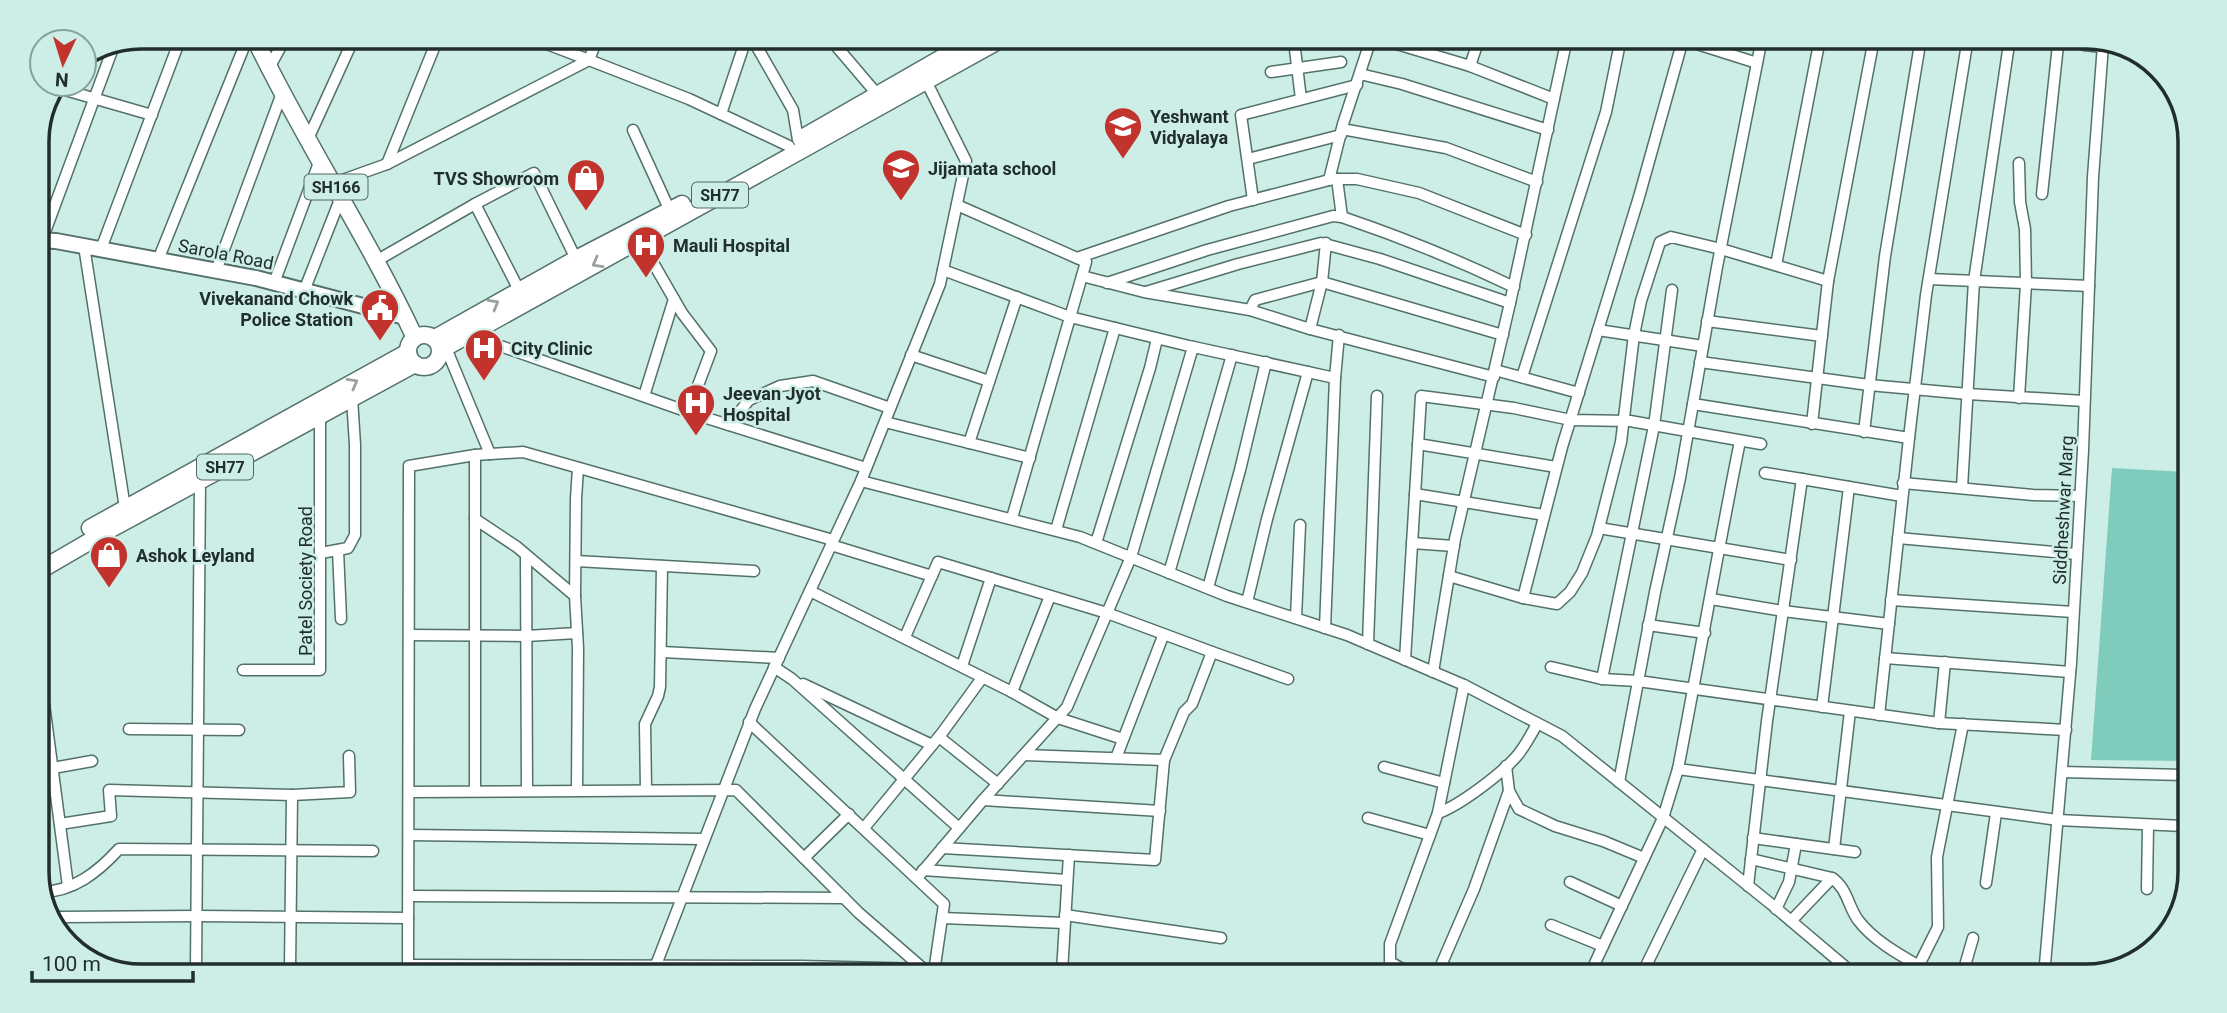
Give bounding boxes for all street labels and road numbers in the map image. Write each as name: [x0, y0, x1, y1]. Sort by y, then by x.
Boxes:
road number: SH166: [304, 174, 368, 200]
road number: SH77: [692, 182, 748, 208]
street label: Sarola Road: [177, 234, 275, 274]
street label: Siddheshwar Marg: [2049, 435, 2077, 585]
road number: SH77: [197, 454, 253, 480]
street label: Patel Society Road: [295, 506, 316, 656]

